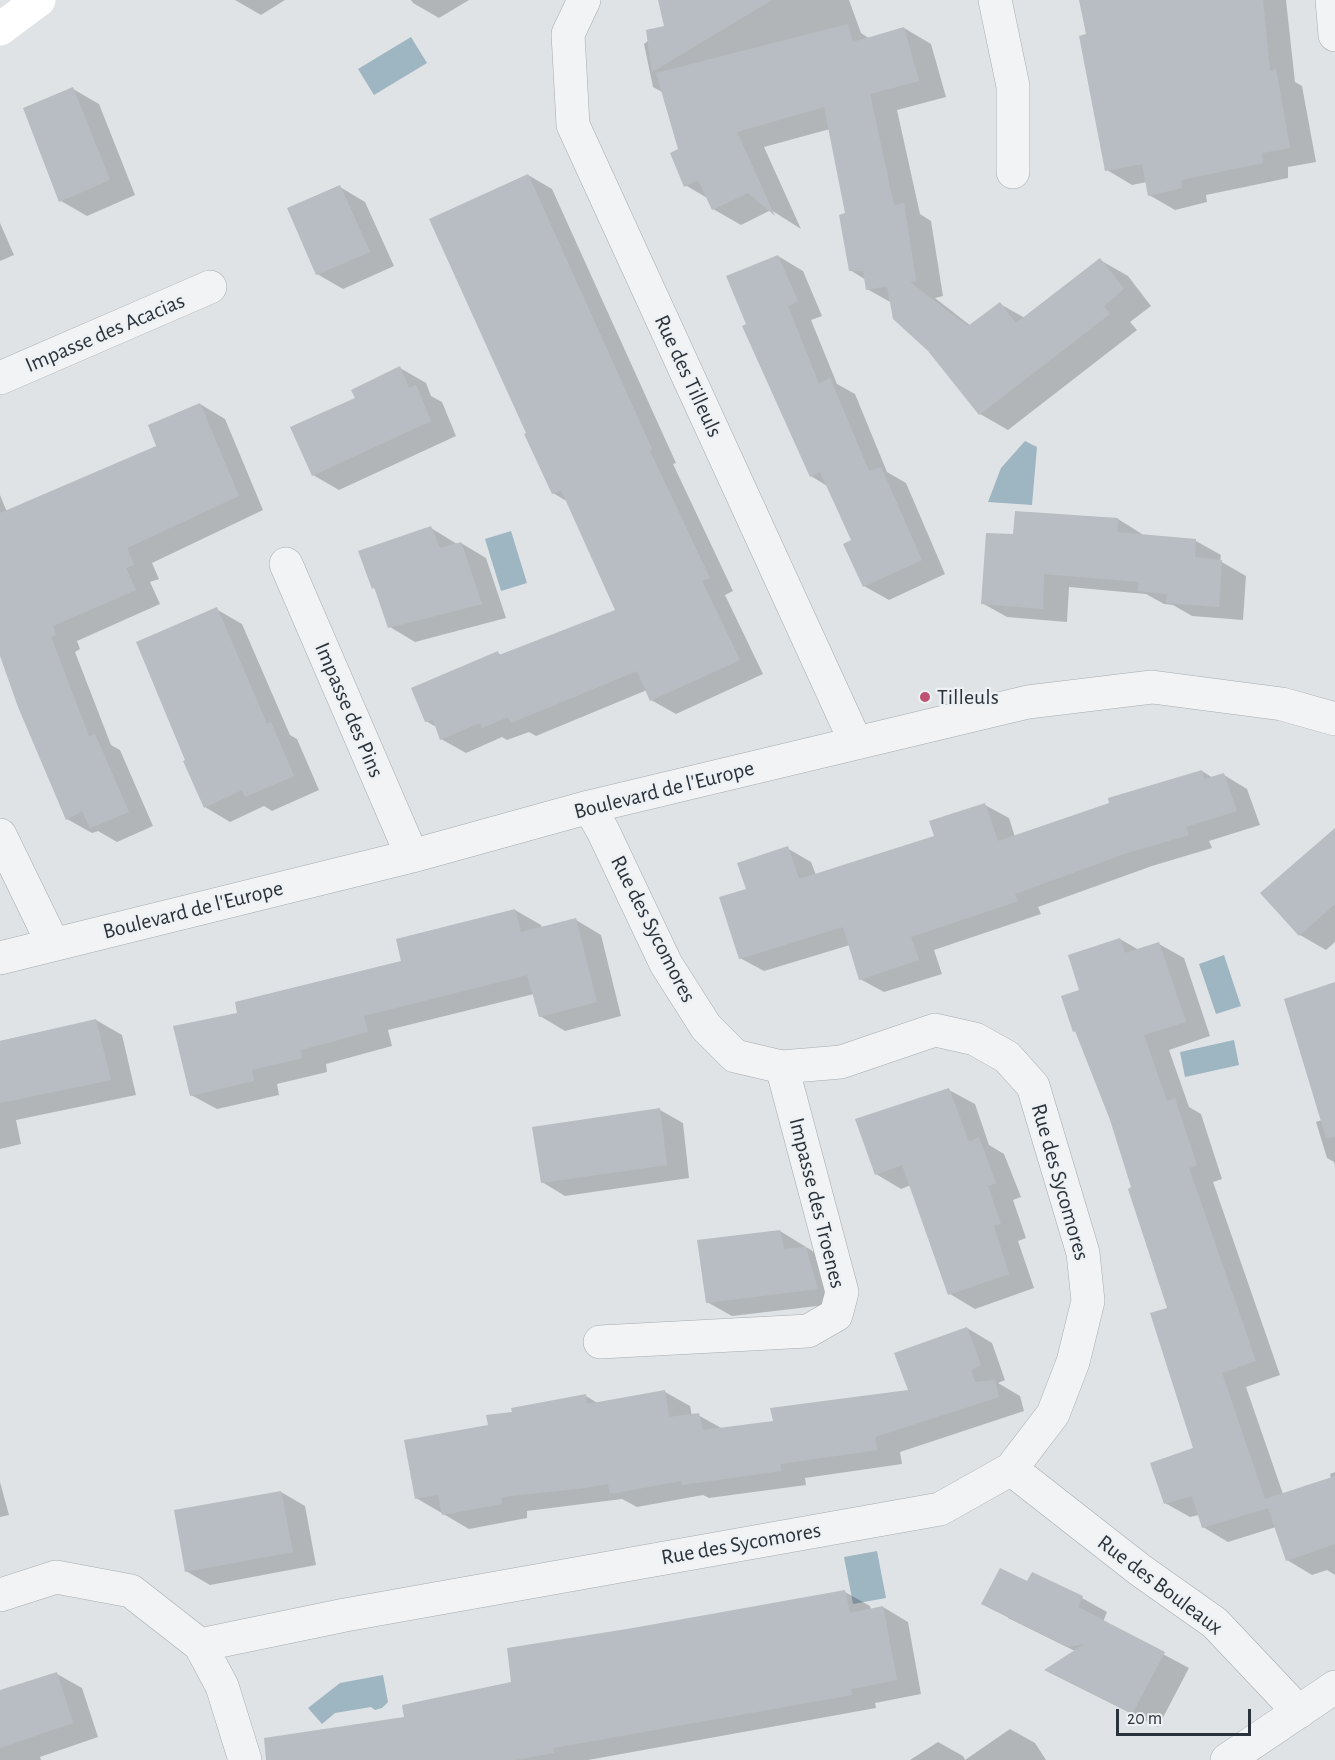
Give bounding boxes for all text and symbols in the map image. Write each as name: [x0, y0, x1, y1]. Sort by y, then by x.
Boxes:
street label: Impasse des Acacias: [21, 287, 189, 379]
street label: Rue des Tilleuls: [648, 311, 728, 441]
street label: Impasse des Pins: [309, 638, 389, 782]
place label: Tilleuls: [937, 684, 999, 710]
marker: Tilleuls: [918, 690, 932, 704]
street label: Boulevard de l'Europe: [571, 755, 757, 825]
street label: Rue des Sycomores: [605, 851, 701, 1007]
street label: Boulevard de l'Europe: [100, 875, 286, 945]
street label: Rue des Sycomores: [1025, 1101, 1095, 1263]
street label: Impasse des Troenes: [783, 1115, 851, 1291]
street label: Rue des Sycomores: [659, 1517, 823, 1571]
street label: Rue des Bouleaux: [1092, 1529, 1228, 1641]
scale bar: [1119, 1697, 1254, 1735]
text: 20 m: [1127, 1710, 1162, 1728]

